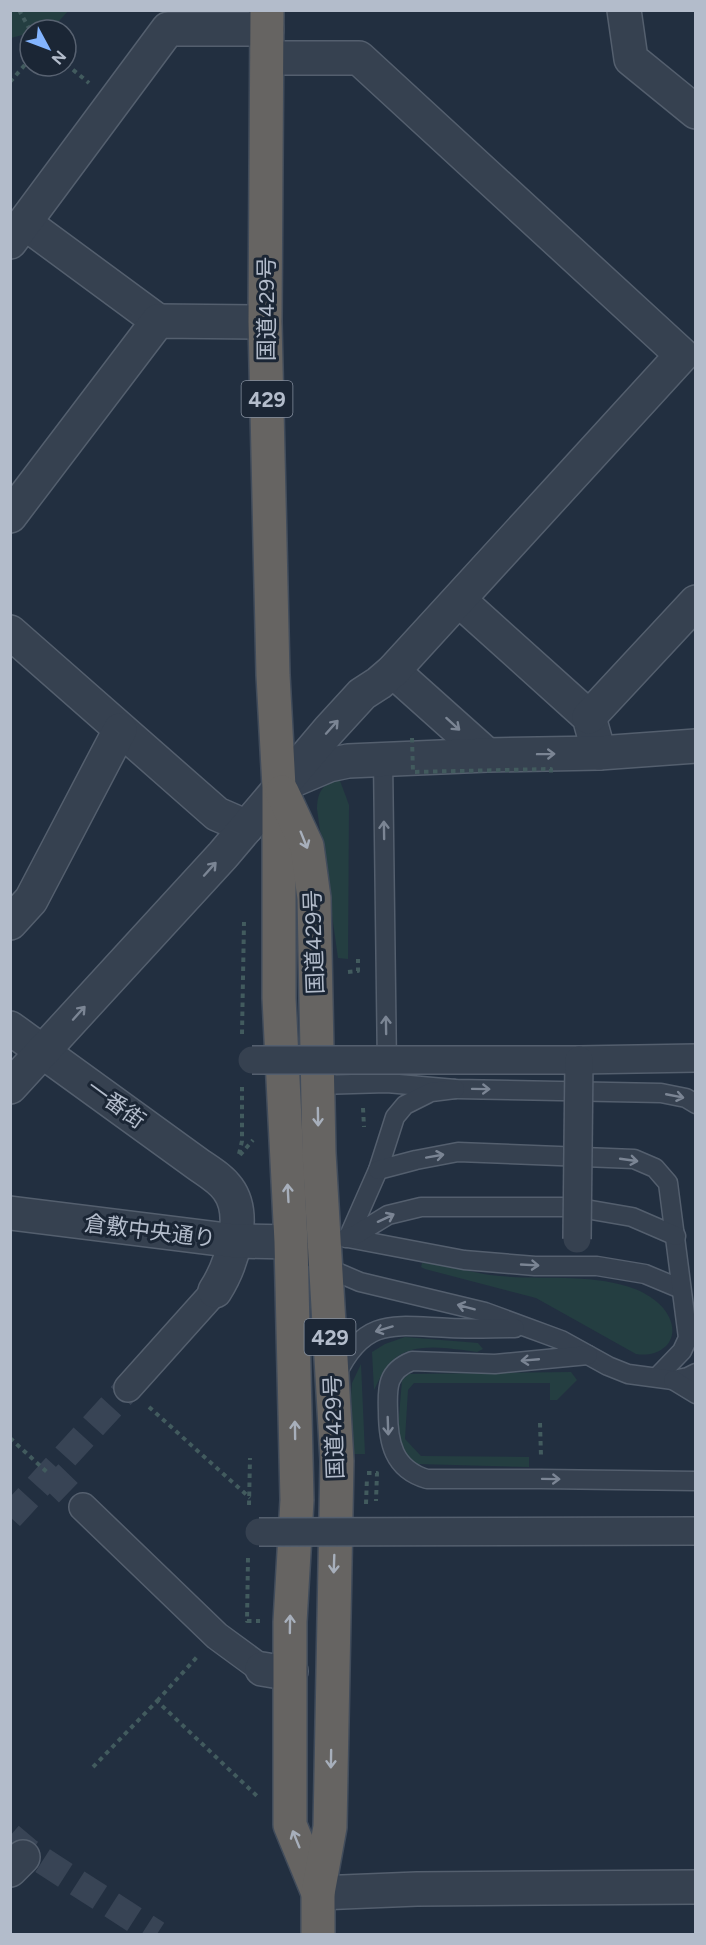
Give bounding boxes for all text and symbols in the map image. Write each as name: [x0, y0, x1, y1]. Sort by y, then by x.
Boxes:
north arrow: [18, 18, 78, 78]
text: N: [48, 47, 70, 68]
street label: 国道429号: [253, 257, 280, 361]
road number: 429: [242, 381, 292, 417]
one-way arrow: [445, 717, 460, 731]
one-way arrow: [325, 720, 339, 735]
one-way arrow: [535, 748, 555, 760]
one-way arrow: [378, 820, 390, 840]
one-way arrow: [299, 830, 310, 848]
one-way arrow: [203, 862, 217, 877]
street label: 国道429号: [299, 889, 329, 995]
one-way arrow: [72, 1006, 86, 1021]
one-way arrow: [381, 1015, 392, 1035]
street label: 一番街: [81, 1074, 151, 1134]
one-way arrow: [470, 1083, 490, 1095]
one-way arrow: [665, 1091, 685, 1102]
one-way arrow: [312, 1107, 324, 1127]
one-way arrow: [424, 1151, 444, 1162]
one-way arrow: [619, 1154, 638, 1165]
one-way arrow: [283, 1183, 294, 1203]
street label: 倉敷中央通り: [83, 1210, 217, 1252]
one-way arrow: [376, 1212, 394, 1223]
one-way arrow: [520, 1260, 539, 1271]
one-way arrow: [457, 1301, 476, 1312]
road number: 429: [304, 1319, 356, 1355]
one-way arrow: [375, 1324, 394, 1335]
one-way arrow: [520, 1355, 540, 1366]
street label: 国道429号: [319, 1374, 349, 1480]
one-way arrow: [382, 1416, 394, 1436]
one-way arrow: [290, 1420, 301, 1440]
one-way arrow: [540, 1473, 560, 1485]
one-way arrow: [328, 1553, 340, 1573]
one-way arrow: [284, 1615, 296, 1635]
one-way arrow: [325, 1748, 337, 1768]
one-way arrow: [289, 1830, 300, 1849]

